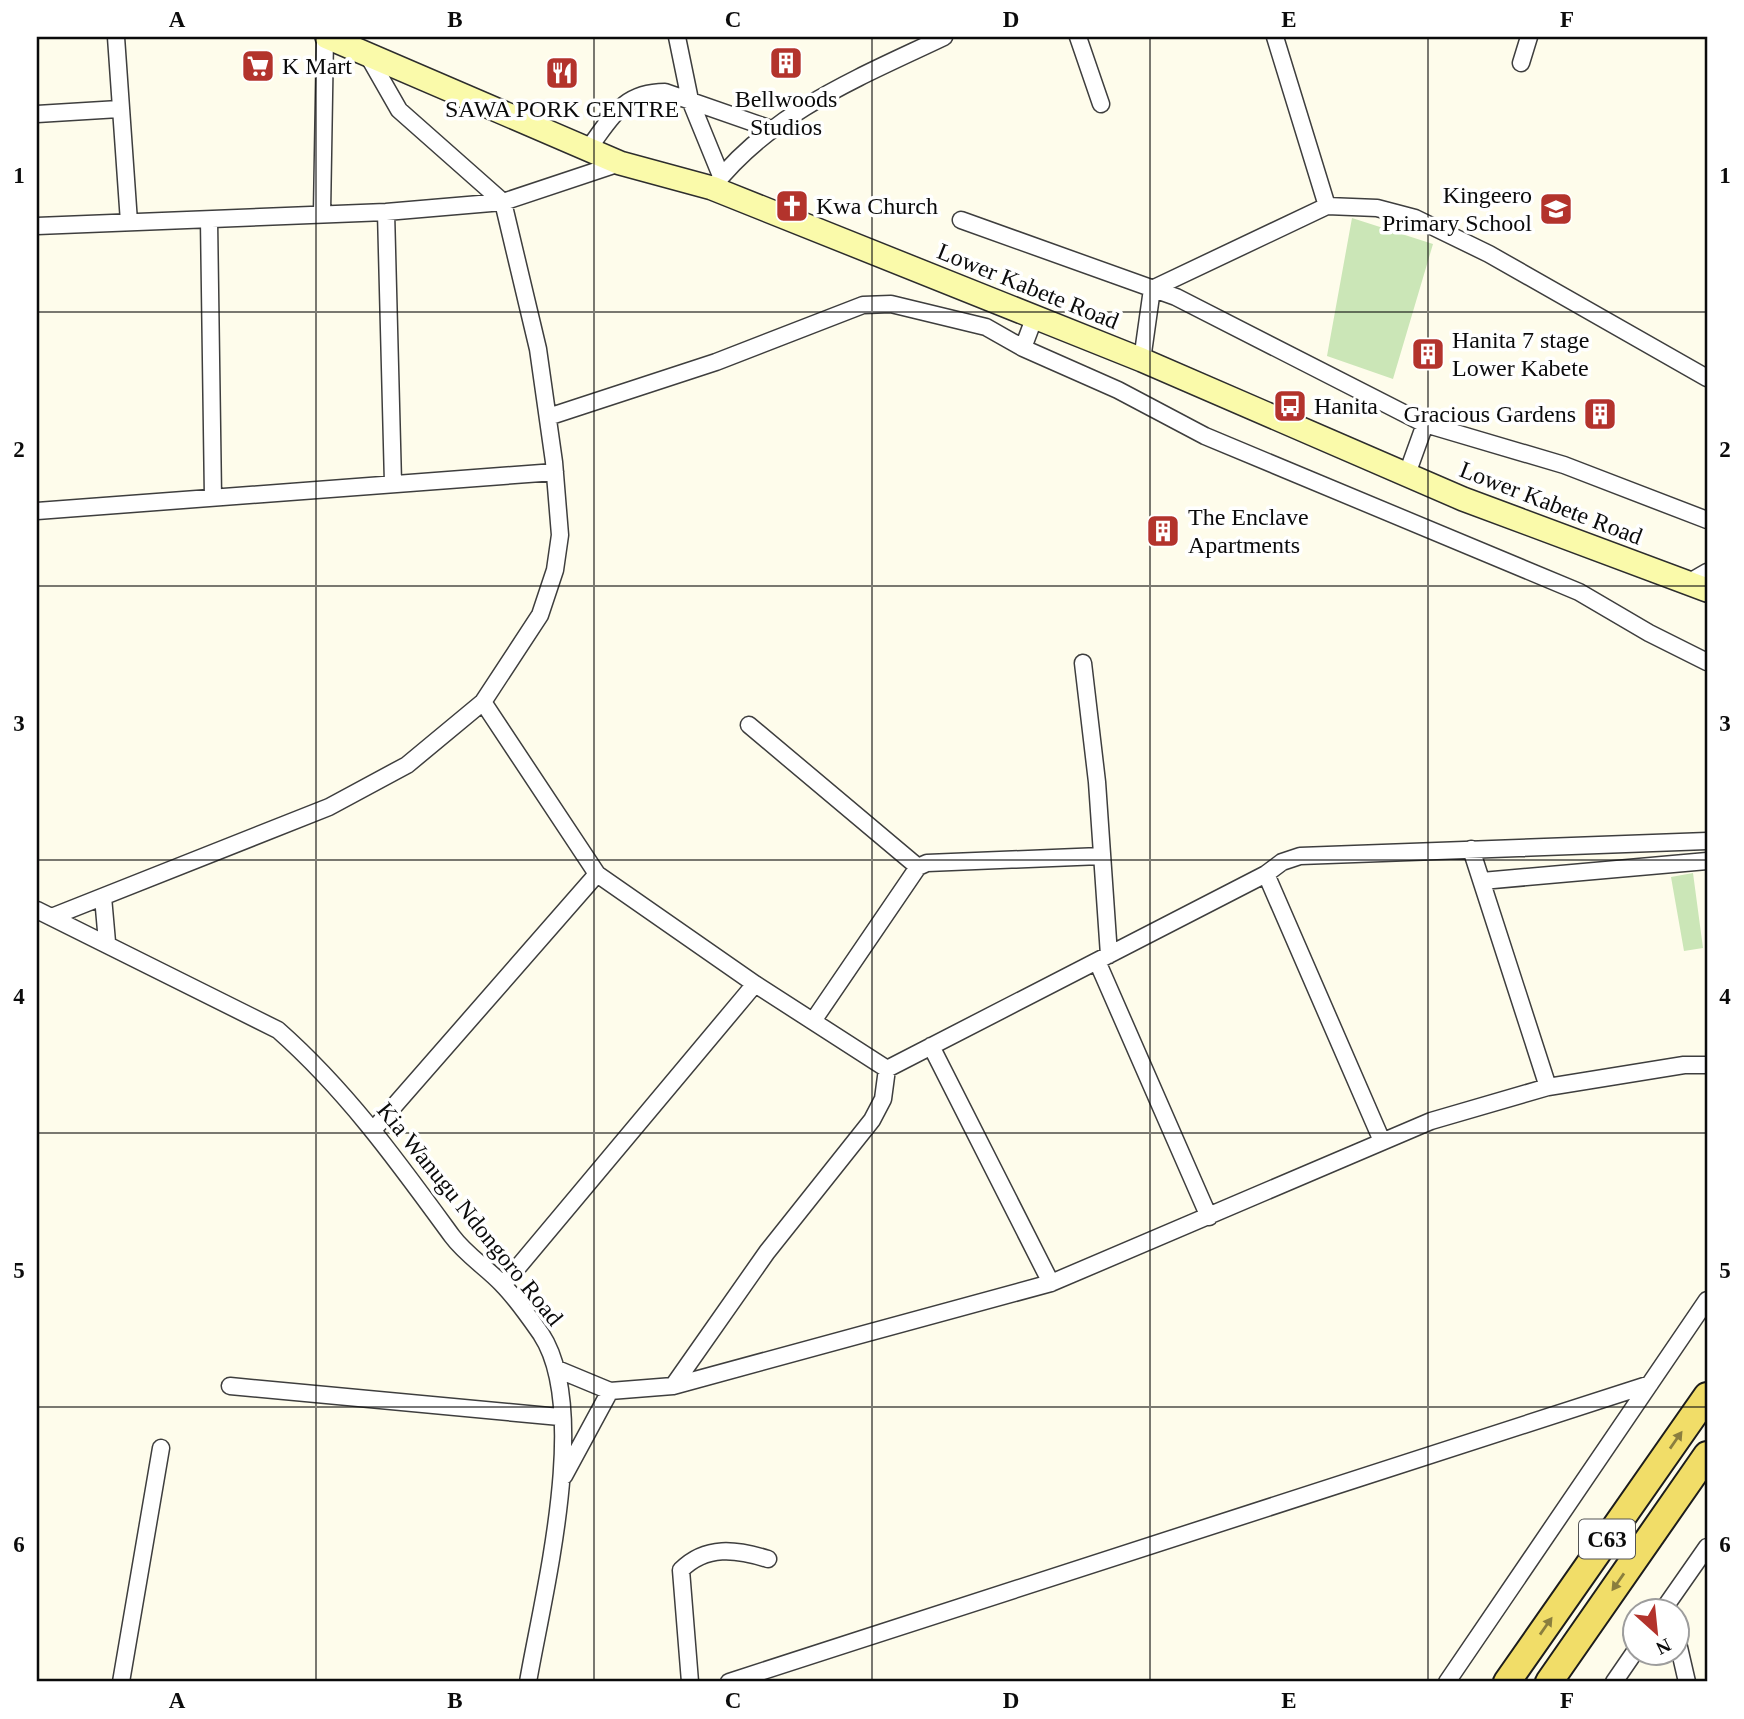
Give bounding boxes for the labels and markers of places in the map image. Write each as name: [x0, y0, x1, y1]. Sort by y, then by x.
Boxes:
building icon: Bellwoods Studios: [767, 44, 805, 82]
supermarket icon: K Mart: [239, 47, 277, 85]
place label: K Mart: [282, 53, 352, 79]
restaurant icon: SAWA PORK CENTRE: [543, 54, 581, 92]
place label: Bellwoods Studios: [735, 86, 837, 140]
place label: SAWA PORK CENTRE: [445, 96, 679, 122]
place label: Kingeero Primary School: [1382, 182, 1532, 236]
church icon: Kwa Church: [773, 187, 811, 225]
school or university icon: Kingeero Primary School: [1537, 190, 1575, 228]
place label: Kwa Church: [816, 193, 938, 219]
place label: Hanita 7 stage Lower Kabete: [1452, 327, 1589, 381]
building icon: Hanita 7 stage Lower Kabete: [1409, 335, 1447, 373]
bus stop icon: Hanita: [1271, 387, 1309, 425]
place label: Hanita: [1314, 393, 1378, 419]
building icon: Gracious Gardens: [1581, 395, 1619, 433]
place label: Gracious Gardens: [1403, 401, 1576, 427]
place label: The Enclave Apartments: [1188, 504, 1309, 558]
building icon: The Enclave Apartments: [1144, 512, 1182, 550]

